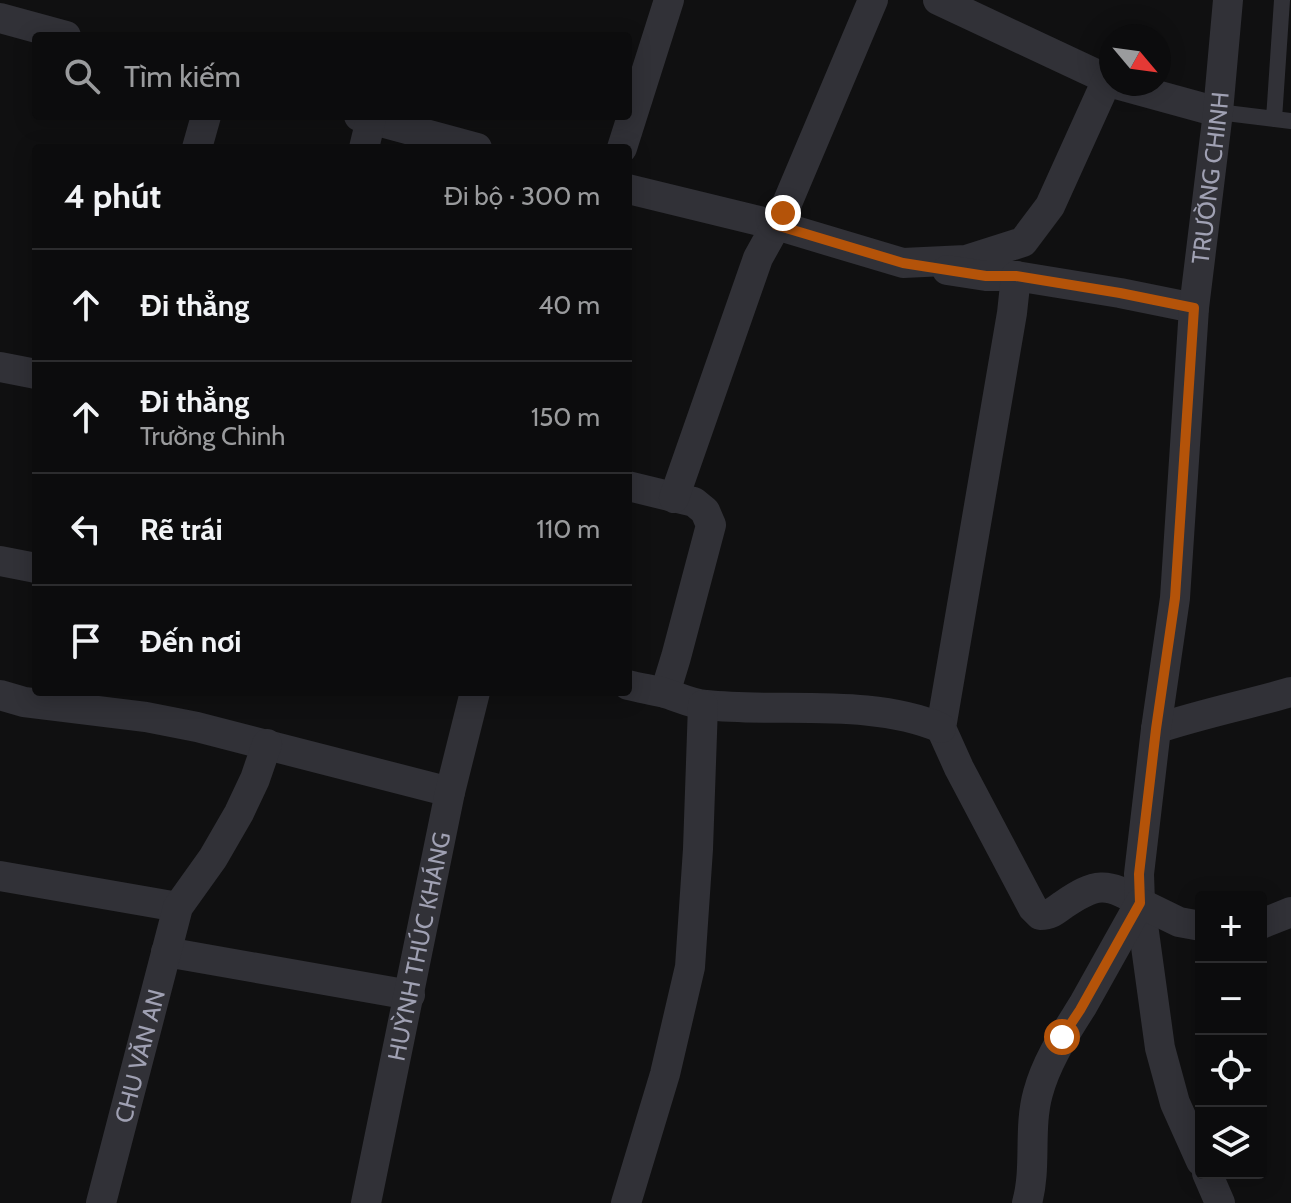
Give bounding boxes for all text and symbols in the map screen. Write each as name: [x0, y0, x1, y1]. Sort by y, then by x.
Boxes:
north arrow: [1099, 24, 1171, 96]
search box: [32, 32, 632, 120]
icon: search: [60, 54, 104, 98]
text: Tìm kiếm: [124, 58, 241, 95]
street label: TRƯỜNG CHINH: [1185, 91, 1234, 266]
text: 4 phút: [64, 175, 161, 217]
text: Đi bộ · 300 m: [444, 180, 600, 212]
route end: [765, 195, 801, 231]
icon: ahead: [64, 283, 108, 327]
text: Đi thẳng: [140, 287, 249, 324]
text: 40 m: [538, 289, 600, 321]
text: Đi thẳng: [140, 383, 249, 420]
icon: ahead: [64, 395, 108, 439]
text: 150 m: [531, 401, 600, 433]
text: Trường Chinh: [140, 420, 285, 452]
icon: left: [64, 507, 108, 551]
text: Rẽ trái: [140, 511, 223, 548]
text: 110 m: [536, 513, 600, 545]
icon: arrive: [64, 619, 108, 663]
text: Đến nơi: [140, 623, 242, 660]
street label: HUỲNH THÚC KHÁNG: [381, 829, 456, 1063]
map controls: [1195, 891, 1267, 1179]
button: +: [1195, 891, 1267, 963]
button: −: [1195, 963, 1267, 1035]
street label: CHU VĂN AN: [108, 986, 171, 1126]
route start: [1044, 1019, 1080, 1055]
button: locate: [1195, 1035, 1267, 1107]
button: layers: [1195, 1107, 1267, 1179]

